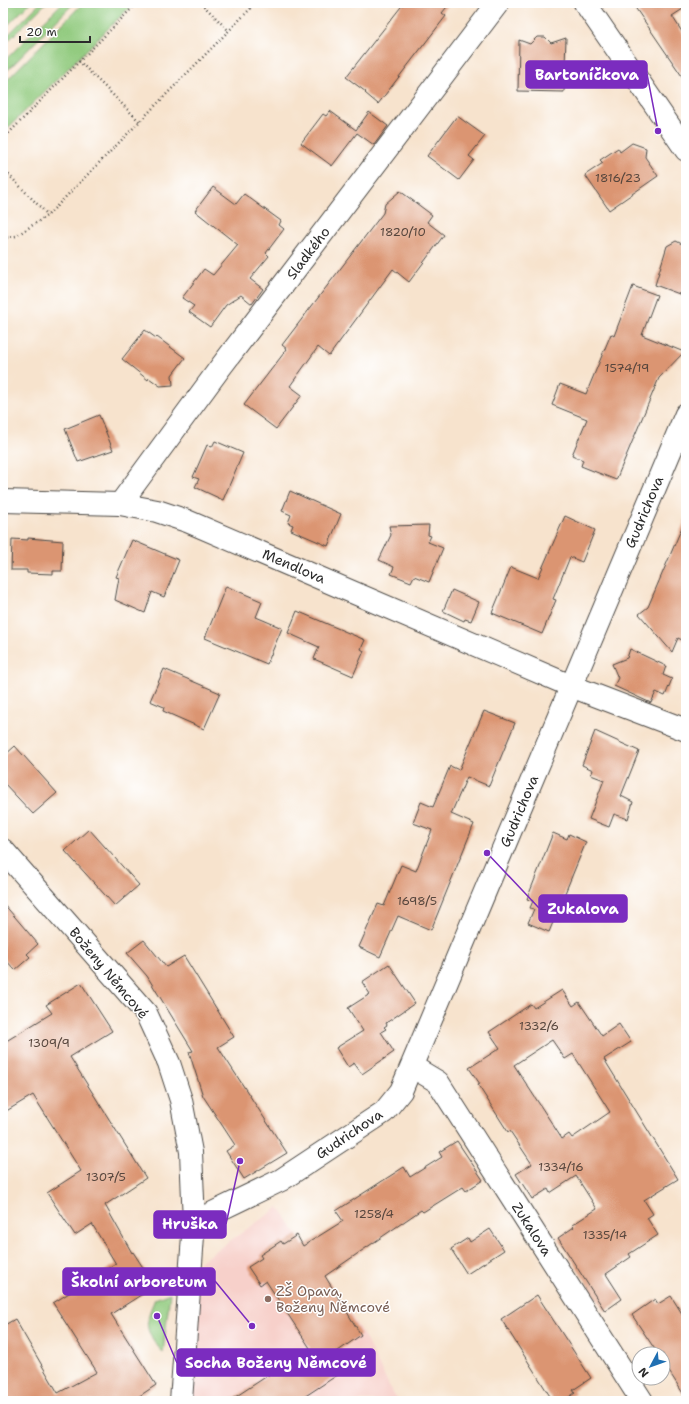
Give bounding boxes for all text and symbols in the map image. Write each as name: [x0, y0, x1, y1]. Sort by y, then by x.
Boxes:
scale bar: [20, 18, 90, 44]
text: 20 m: [26, 24, 57, 40]
callout: Bartoníčkova: [526, 61, 647, 88]
text: Bartoníčkova: [535, 65, 640, 85]
house number: 1816/23: [595, 170, 641, 186]
street label: Sladkého: [282, 223, 334, 283]
house number: 1820/10: [380, 224, 426, 240]
house number: 1574/19: [605, 360, 649, 376]
street label: Gudrichova: [621, 473, 667, 551]
street label: Mendlova: [260, 545, 328, 587]
street label: Gudrichova: [496, 772, 542, 850]
house number: 1698/5: [397, 893, 437, 909]
callout: Zukalova: [539, 895, 627, 922]
text: Zukalova: [547, 899, 619, 919]
street label: Boženy Němcové: [65, 924, 153, 1023]
house number: 1332/6: [519, 1018, 559, 1034]
house number: 1309/9: [28, 1035, 70, 1051]
street label: Gudrichova: [312, 1105, 386, 1163]
house number: 1334/16: [538, 1159, 584, 1175]
house number: 1307/5: [86, 1169, 126, 1185]
street label: Zukalova: [508, 1199, 556, 1259]
house number: 1258/4: [354, 1206, 394, 1222]
callout: Hruška: [154, 1211, 226, 1238]
text: Hruška: [162, 1214, 219, 1234]
house number: 1335/14: [583, 1227, 627, 1243]
callout: Školní arboretum: [63, 1268, 215, 1295]
text: Školní arboretum: [71, 1271, 207, 1292]
place label: ZŠ Opava, Boženy Němcové: [276, 1282, 390, 1316]
marker: ZŠ Opava, Boženy Němcové: [263, 1294, 273, 1304]
north arrow: [631, 1346, 671, 1386]
callout: Socha Boženy Němcové: [177, 1349, 375, 1376]
text: Socha Boženy Němcové: [185, 1353, 367, 1373]
text: N: [635, 1364, 652, 1380]

